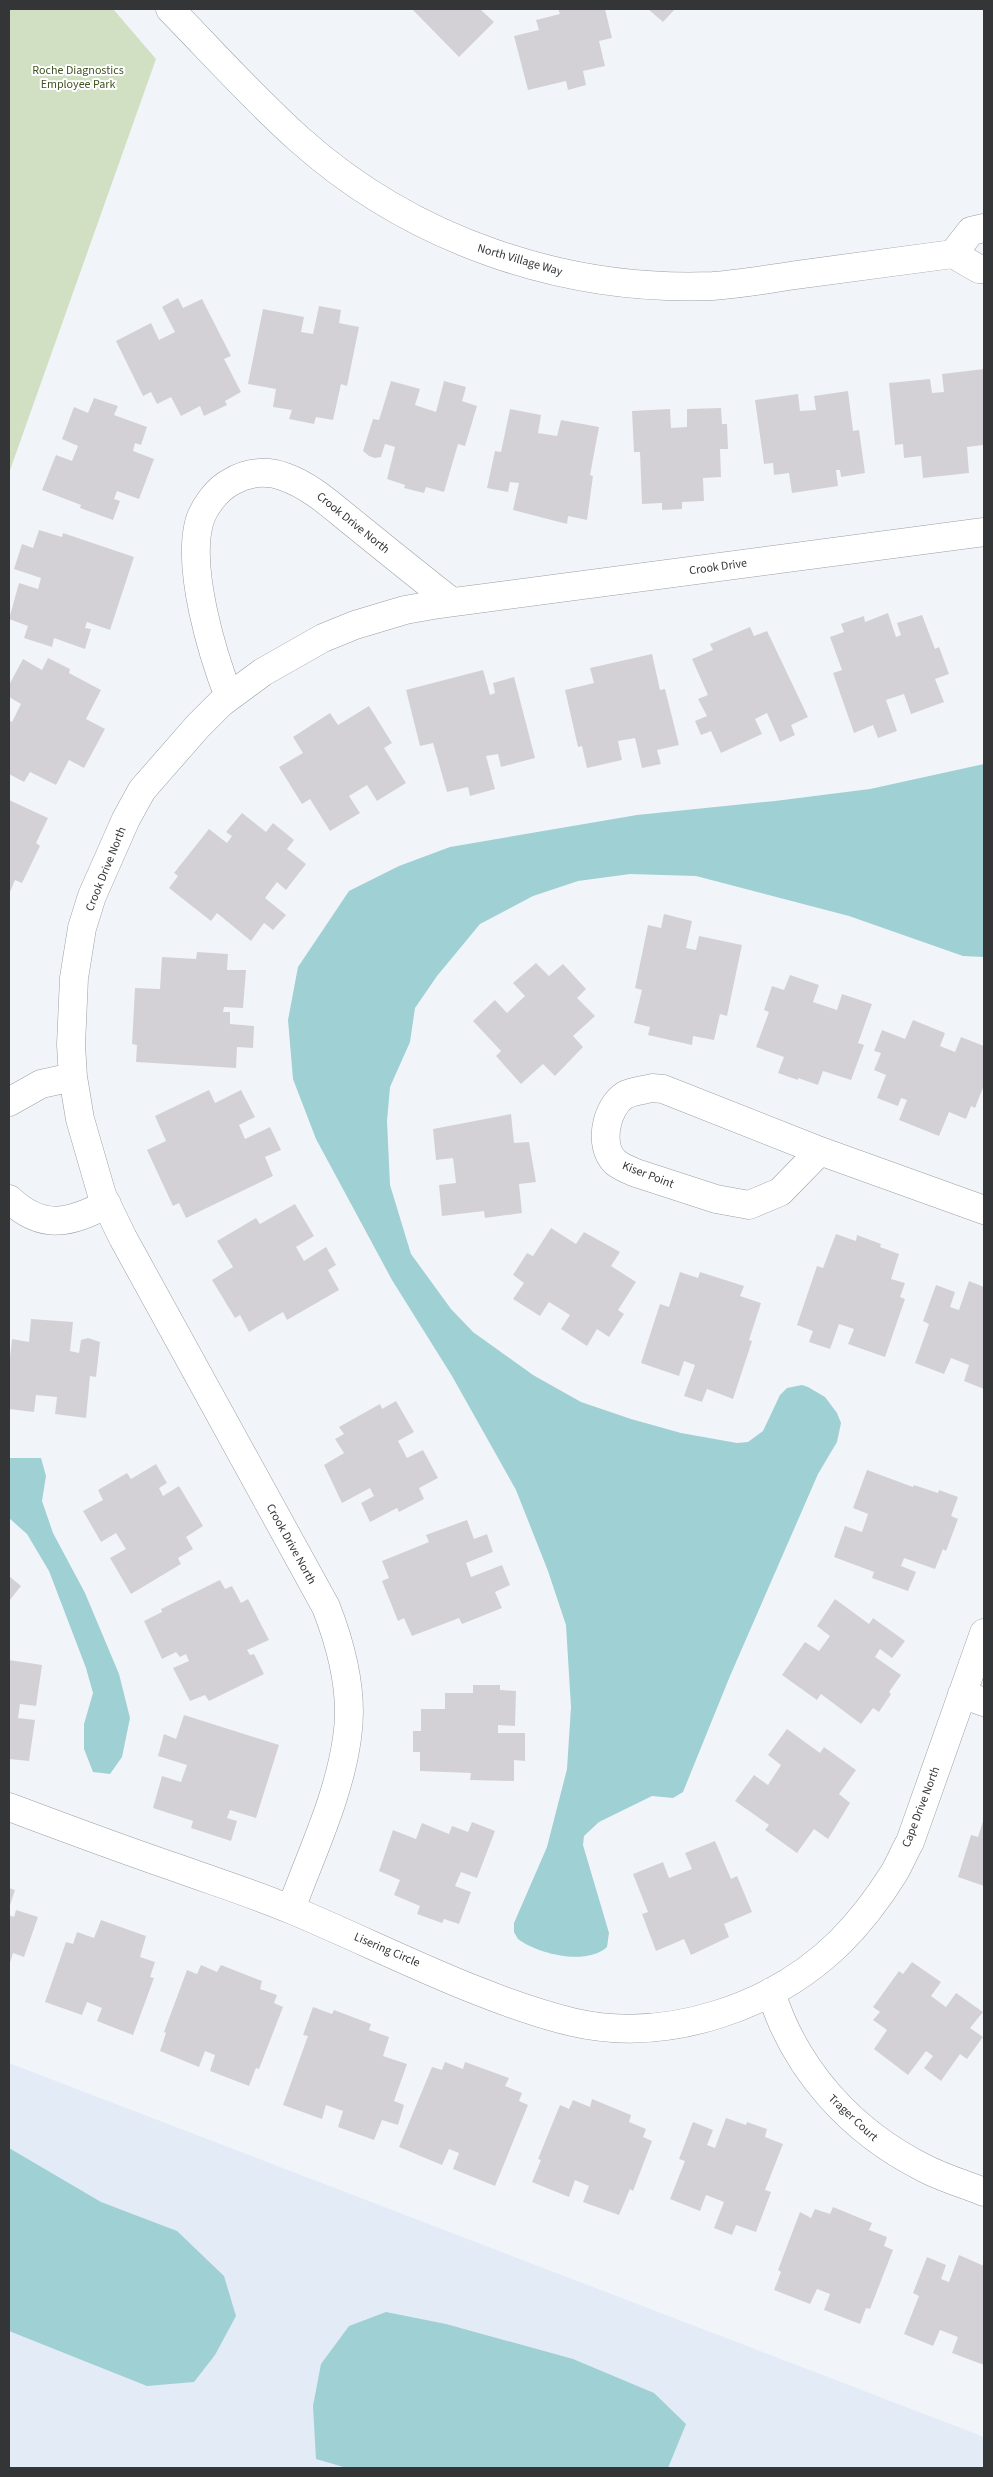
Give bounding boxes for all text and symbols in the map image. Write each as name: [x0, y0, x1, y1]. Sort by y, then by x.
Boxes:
park label: Roche Diagnostics Employee Park: [32, 62, 124, 93]
street label: North Village Way: [475, 240, 565, 280]
street label: Crook Drive North: [313, 488, 393, 558]
street label: Crook Drive: [688, 555, 748, 579]
street label: Crook Drive North: [81, 824, 131, 914]
street label: Kiser Point: [620, 1157, 676, 1193]
street label: Crook Drive North: [262, 1501, 320, 1587]
street label: Cape Drive North: [898, 1764, 944, 1850]
street label: Lisering Circle: [351, 1928, 423, 1972]
street label: Trager Court: [824, 2091, 882, 2145]

